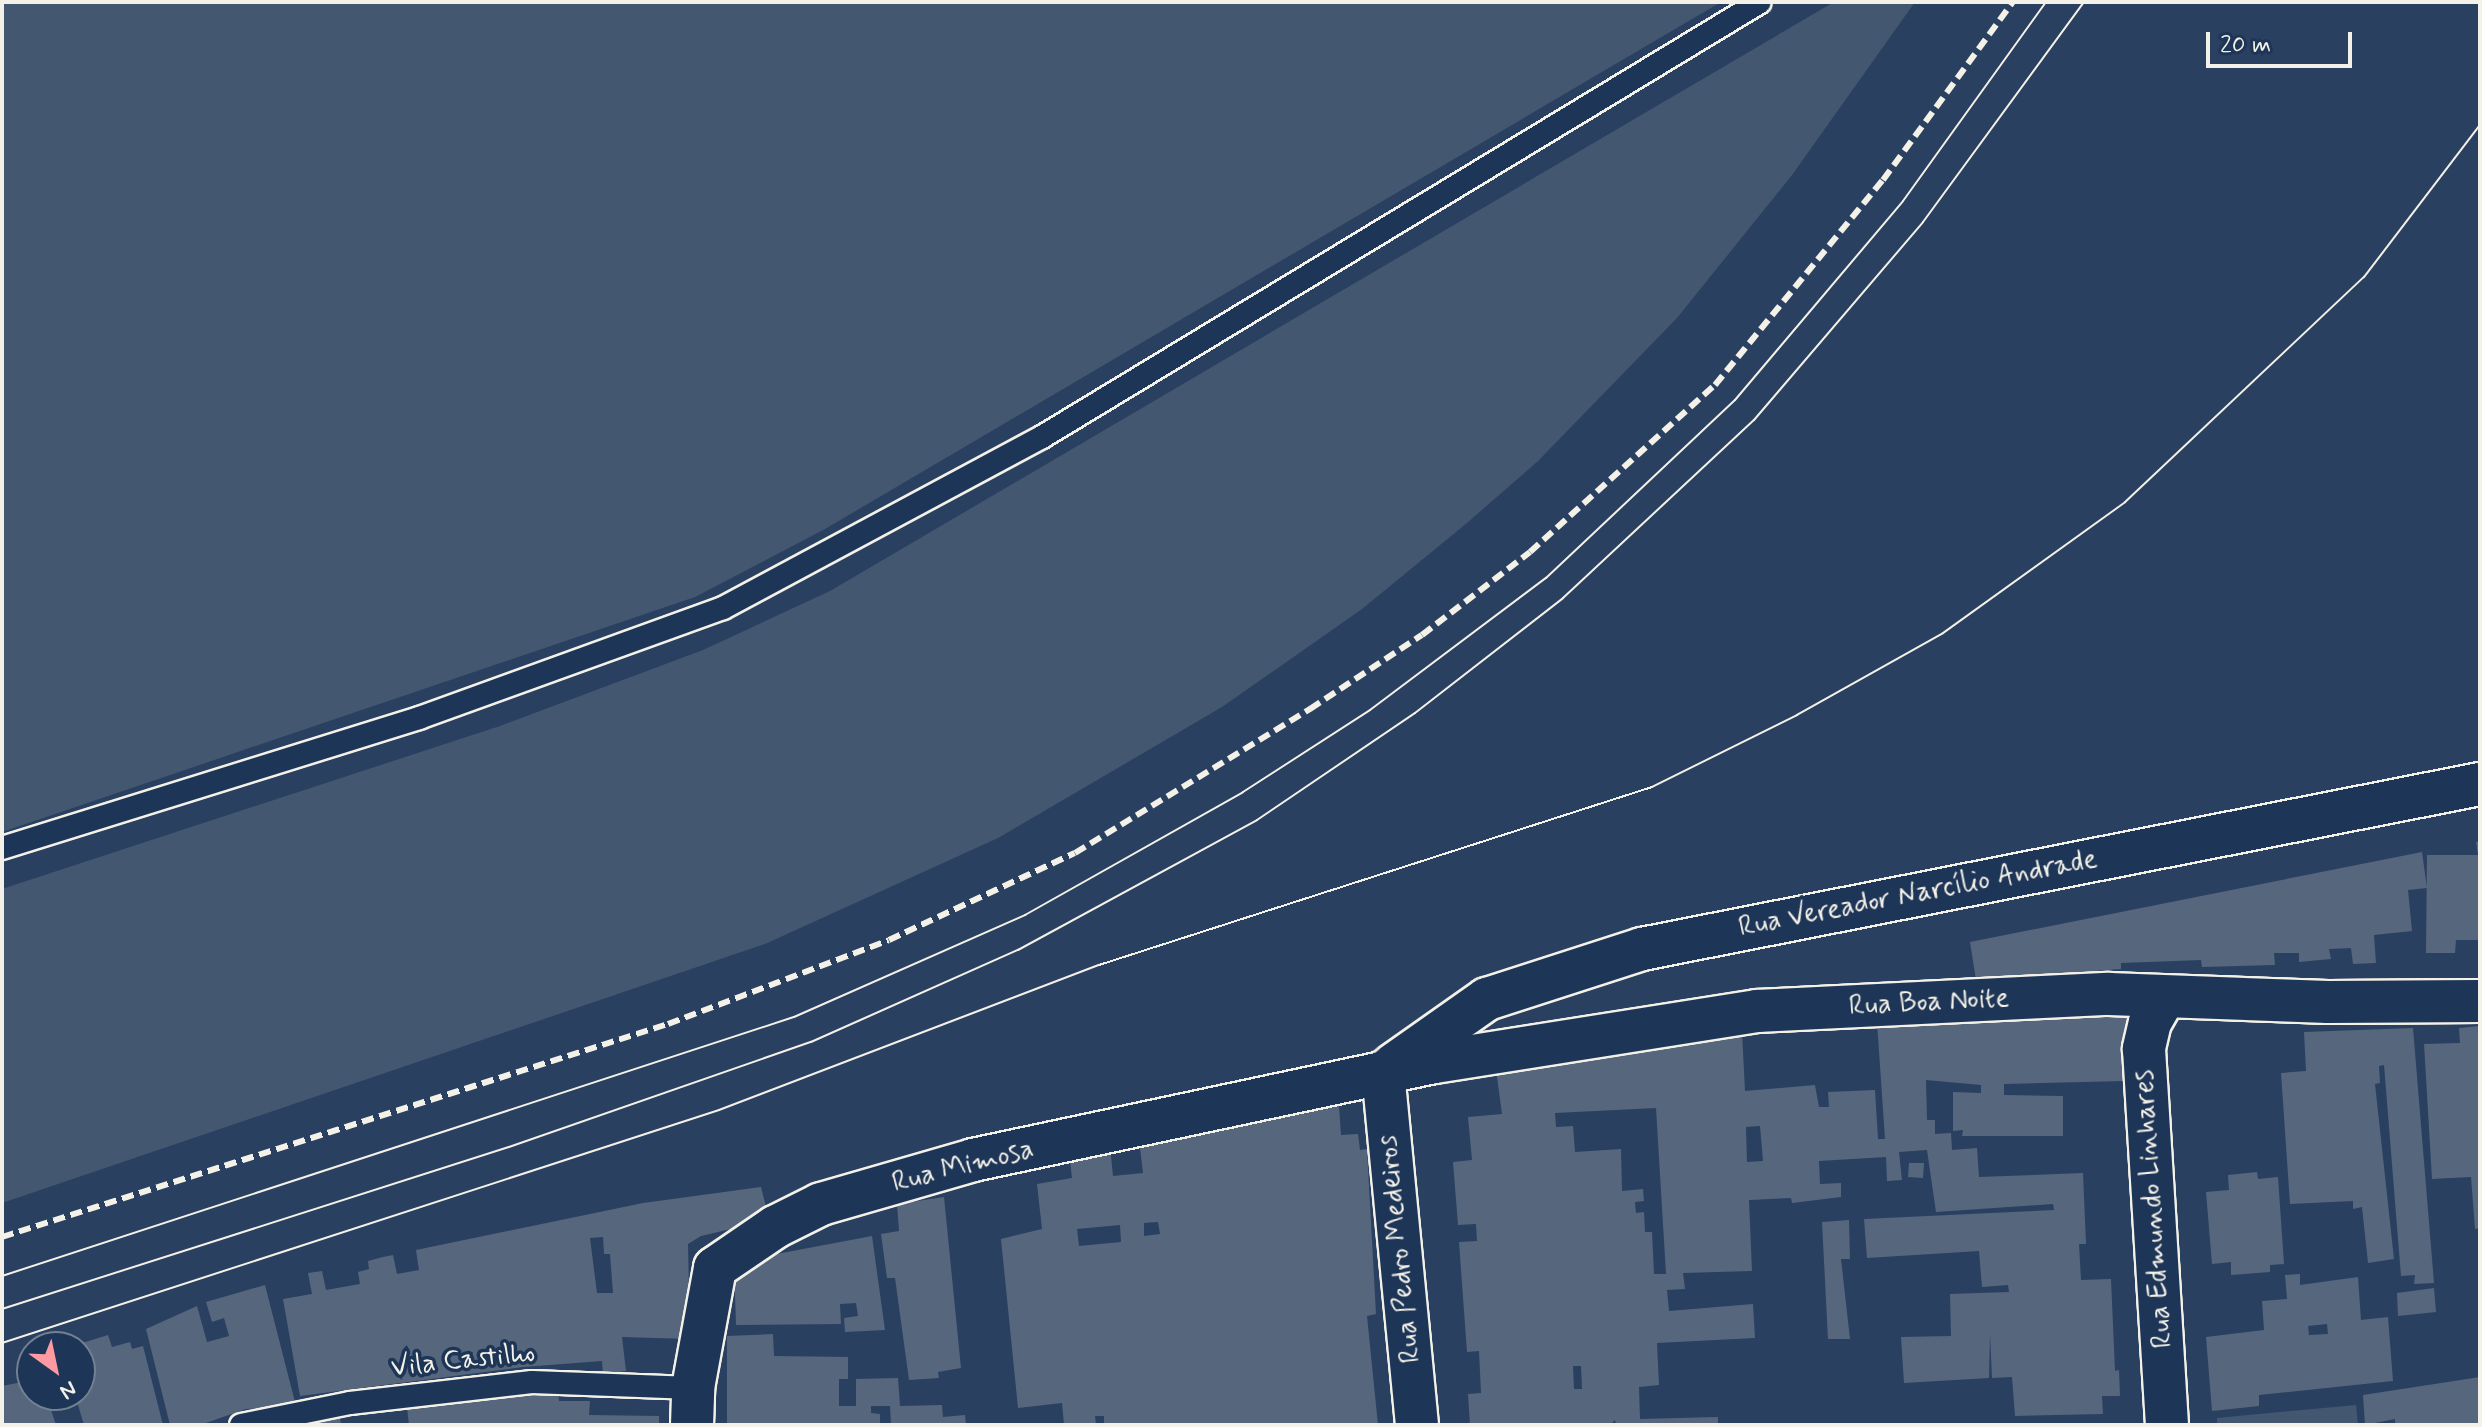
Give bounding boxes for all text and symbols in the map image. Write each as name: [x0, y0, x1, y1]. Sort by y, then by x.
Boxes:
scale bar: [2210, 16, 2356, 66]
text: 20 m: [2220, 30, 2271, 61]
street label: Rua Vereador Narcílio Andrade: [1736, 843, 2100, 945]
street label: Rua Boa Noite: [1848, 982, 2010, 1024]
street label: Rua Edmundo Linhares: [2128, 1073, 2180, 1345]
street label: Rua Mimosa: [888, 1133, 1038, 1201]
street label: Rua Pedro Medeiros: [1371, 1134, 1429, 1364]
north arrow: [16, 1331, 96, 1411]
street label: Vila Castilho: [389, 1337, 537, 1385]
text: N: [54, 1374, 82, 1405]

